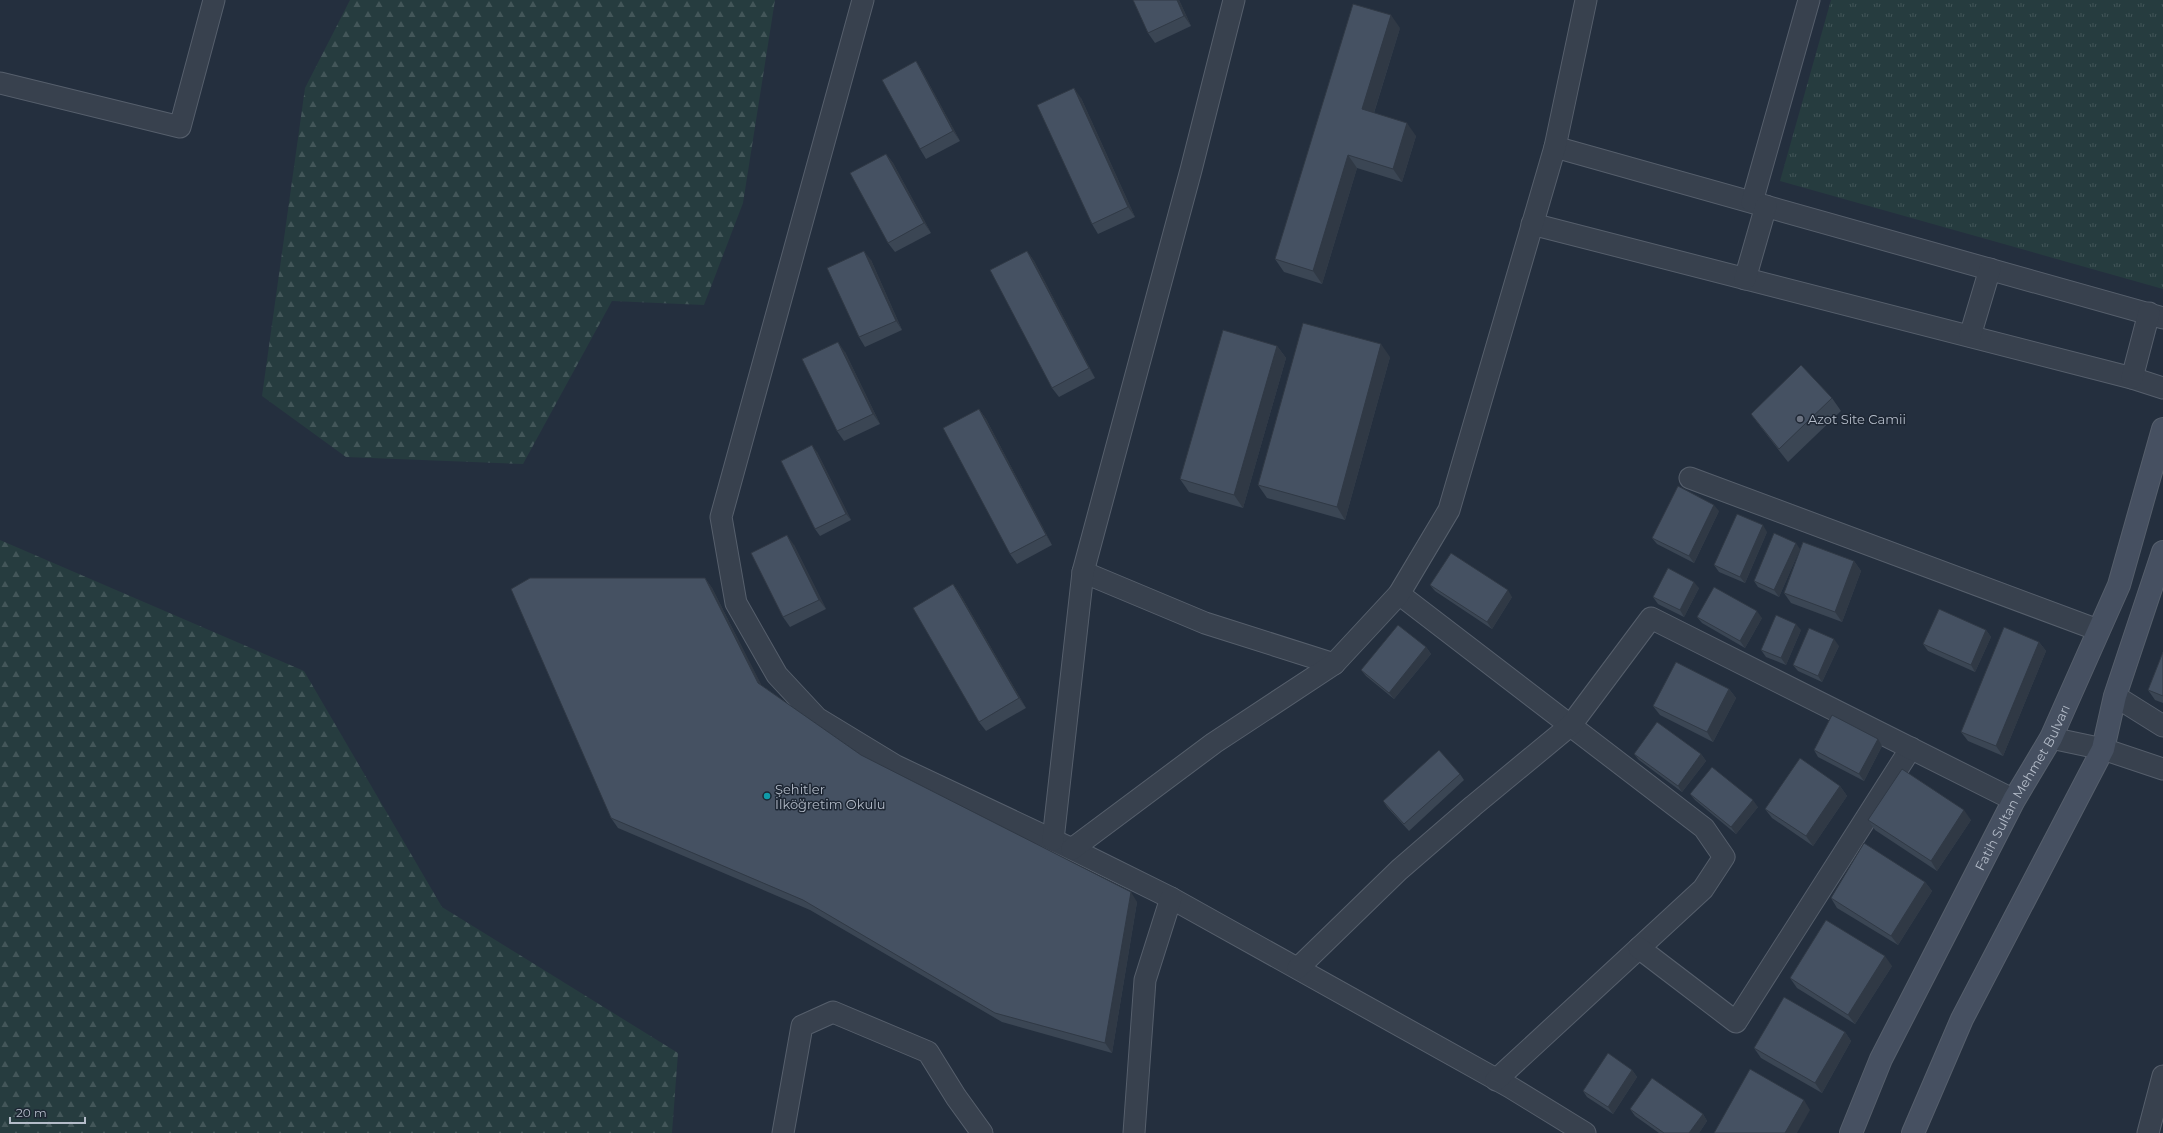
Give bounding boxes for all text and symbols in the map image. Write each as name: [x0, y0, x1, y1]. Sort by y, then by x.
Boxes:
place label: Azot Site Camii: [1808, 411, 1906, 427]
marker: Azot Site Camii: [1795, 414, 1805, 424]
street label: Fatih Sultan Mehmet Bulvarı: [1971, 702, 2073, 873]
place label: Şehitler İlköğretim Okulu: [775, 781, 885, 812]
marker: Şehitler İlköğretim Okulu: [762, 791, 772, 801]
scale bar: [10, 1099, 85, 1125]
text: 20 m: [16, 1105, 47, 1120]

